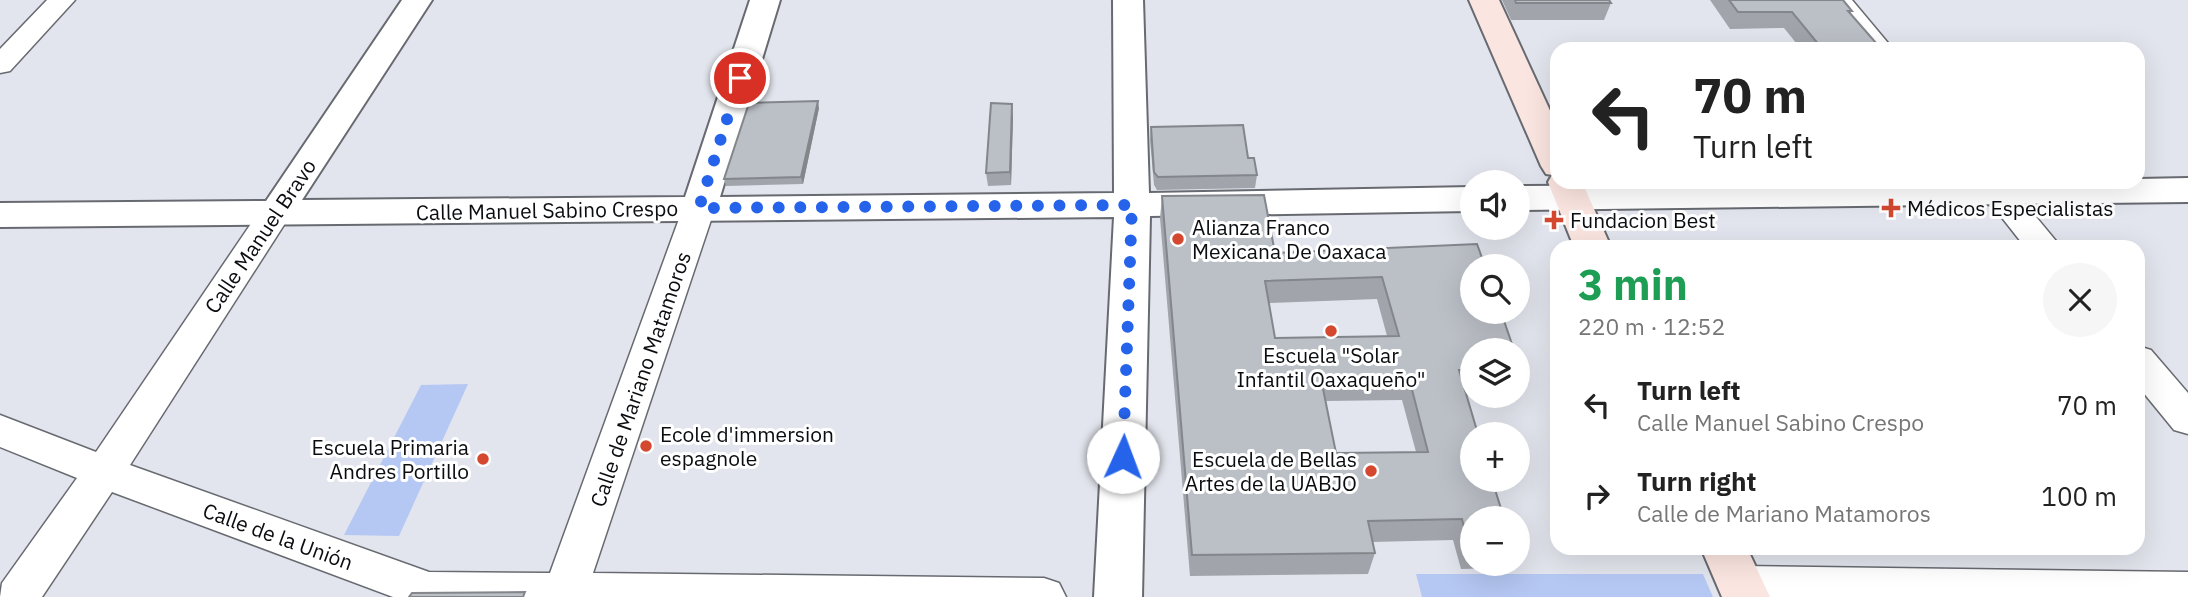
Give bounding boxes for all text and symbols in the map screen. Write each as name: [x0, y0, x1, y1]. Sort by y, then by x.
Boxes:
pin: [710, 48, 770, 108]
icon: arrive: [721, 59, 759, 97]
text: 70 m: [1693, 63, 1807, 126]
icon: left: [1578, 70, 1669, 161]
text: Turn left: [1693, 125, 1813, 167]
street label: Calle Manuel Bravo: [198, 153, 322, 319]
map controls: [1460, 170, 1530, 576]
button: sound: [1460, 170, 1530, 240]
street label: Calle Manuel Sabino Crespo: [416, 194, 678, 226]
place label: Médicos Especialistas: [1907, 194, 2113, 222]
marker: Médicos Especialistas: [1881, 198, 1901, 218]
place label: Fundacion Best: [1570, 206, 1716, 234]
marker: Fundacion Best: [1544, 210, 1564, 230]
place label: Alianza Franco Mexicana De Oaxaca: [1192, 213, 1386, 265]
marker: Alianza Franco Mexicana De Oaxaca: [1170, 231, 1186, 247]
street label: Calle de Mariano Matamoros: [583, 248, 697, 510]
button: search: [1460, 254, 1530, 324]
text: 3 min: [1578, 257, 1688, 312]
button: close: [2043, 263, 2117, 337]
text: 220 m · 12:52: [1578, 311, 1725, 341]
marker: Escuela "Solar Infantil Oaxaqueño": [1323, 323, 1339, 339]
button: layers: [1460, 338, 1530, 408]
place label: Escuela "Solar Infantil Oaxaqueño": [1236, 341, 1426, 393]
text: Turn left: [1637, 373, 1740, 407]
icon: left: [1578, 386, 1616, 424]
text: 70 m: [2057, 388, 2117, 422]
text: Calle Manuel Sabino Crespo: [1637, 407, 1924, 437]
place label: Ecole d'immersion espagnole: [660, 420, 834, 472]
position arrow: [1086, 420, 1160, 494]
button: +: [1460, 422, 1530, 492]
place label: Escuela Primaria Andres Portillo: [311, 433, 469, 485]
marker: Ecole d'immersion espagnole: [638, 438, 654, 454]
place label: Escuela de Bellas Artes de la UABJO: [1185, 445, 1357, 497]
marker: Escuela Primaria Andres Portillo: [475, 451, 491, 467]
marker: Escuela de Bellas Artes de la UABJO: [1363, 463, 1379, 479]
text: Turn right: [1637, 464, 1756, 498]
icon: right: [1578, 477, 1616, 515]
text: 100 m: [2041, 479, 2117, 513]
street label: Calle de la Unión: [199, 496, 357, 576]
text: Calle de Mariano Matamoros: [1637, 498, 1931, 528]
button: −: [1460, 506, 1530, 576]

